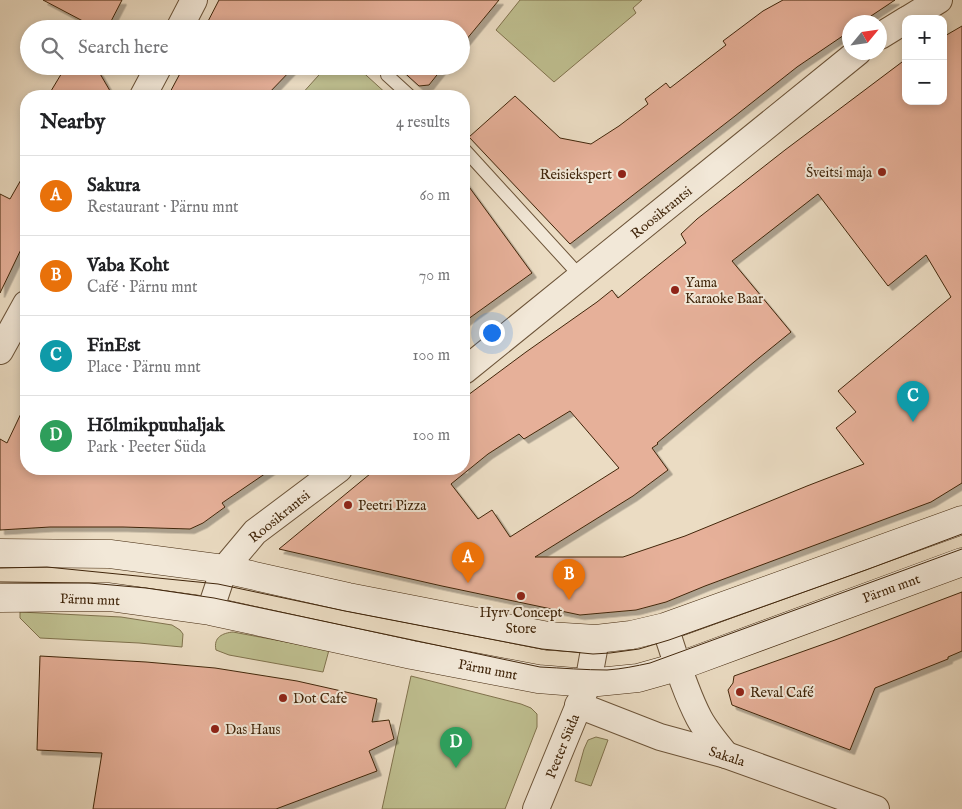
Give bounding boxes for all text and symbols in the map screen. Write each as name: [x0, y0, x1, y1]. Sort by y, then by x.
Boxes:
north arrow: [842, 15, 887, 60]
map controls: [902, 15, 947, 105]
button: +: [902, 15, 947, 60]
search box: [20, 20, 470, 75]
icon: search: [38, 34, 66, 62]
text: Search here: [78, 36, 169, 60]
button: −: [902, 60, 947, 105]
text: Nearby: [40, 109, 105, 136]
text: 4 results: [396, 113, 450, 133]
place label: Šveitsi maja: [806, 163, 873, 182]
place label: Reisiekspert: [540, 166, 612, 184]
marker: Šveitsi maja: [876, 166, 888, 178]
marker: Reisiekspert: [616, 168, 628, 180]
text: Sakura: [87, 174, 140, 198]
street label: Roosikrantsi: [627, 182, 696, 243]
text: A: [51, 186, 61, 206]
text: 60 m: [420, 186, 450, 206]
text: Restaurant · Pärnu mnt: [87, 198, 239, 218]
text: Vaba Koht: [87, 254, 169, 278]
text: B: [51, 266, 61, 286]
text: 70 m: [419, 266, 450, 286]
place label: Yama Karaoke Baar: [685, 274, 763, 308]
text: Café · Pärnu mnt: [87, 278, 198, 298]
marker: Yama Karaoke Baar: [669, 284, 681, 296]
your location: [479, 320, 505, 346]
text: FinEst: [87, 334, 141, 358]
text: C: [50, 346, 62, 366]
text: 100 m: [413, 346, 450, 366]
text: Place · Pärnu mnt: [87, 358, 201, 378]
pin: C: [897, 381, 929, 422]
text: Hõlmikpuuhaljak: [87, 414, 225, 438]
text: D: [50, 426, 62, 446]
text: 100 m: [413, 426, 450, 446]
text: Park · Peeter Süda: [87, 438, 206, 458]
street label: Roosikrantsi: [245, 486, 314, 547]
place label: Peetri Pizza: [358, 497, 427, 515]
marker: Peetri Pizza: [342, 499, 354, 511]
pin: A: [452, 542, 484, 583]
pin: B: [553, 559, 585, 600]
street label: Pärnu mnt: [860, 570, 923, 608]
street label: Pärnu mnt: [60, 590, 120, 610]
marker: Hyrv Concept Store: [515, 590, 527, 602]
place label: Hyrv Concept Store: [480, 604, 563, 638]
street label: Pärnu mnt: [457, 655, 519, 685]
place label: Reval Café: [750, 684, 814, 702]
marker: Reval Café: [734, 686, 746, 698]
place label: Dot Cafe: [293, 690, 348, 708]
marker: Dot Cafe: [277, 692, 289, 704]
street label: Peeter Süda: [542, 711, 584, 781]
place label: Das Haus: [225, 721, 281, 739]
marker: Das Haus: [209, 723, 221, 735]
pin: D: [440, 727, 472, 768]
street label: Sakala: [706, 743, 748, 771]

